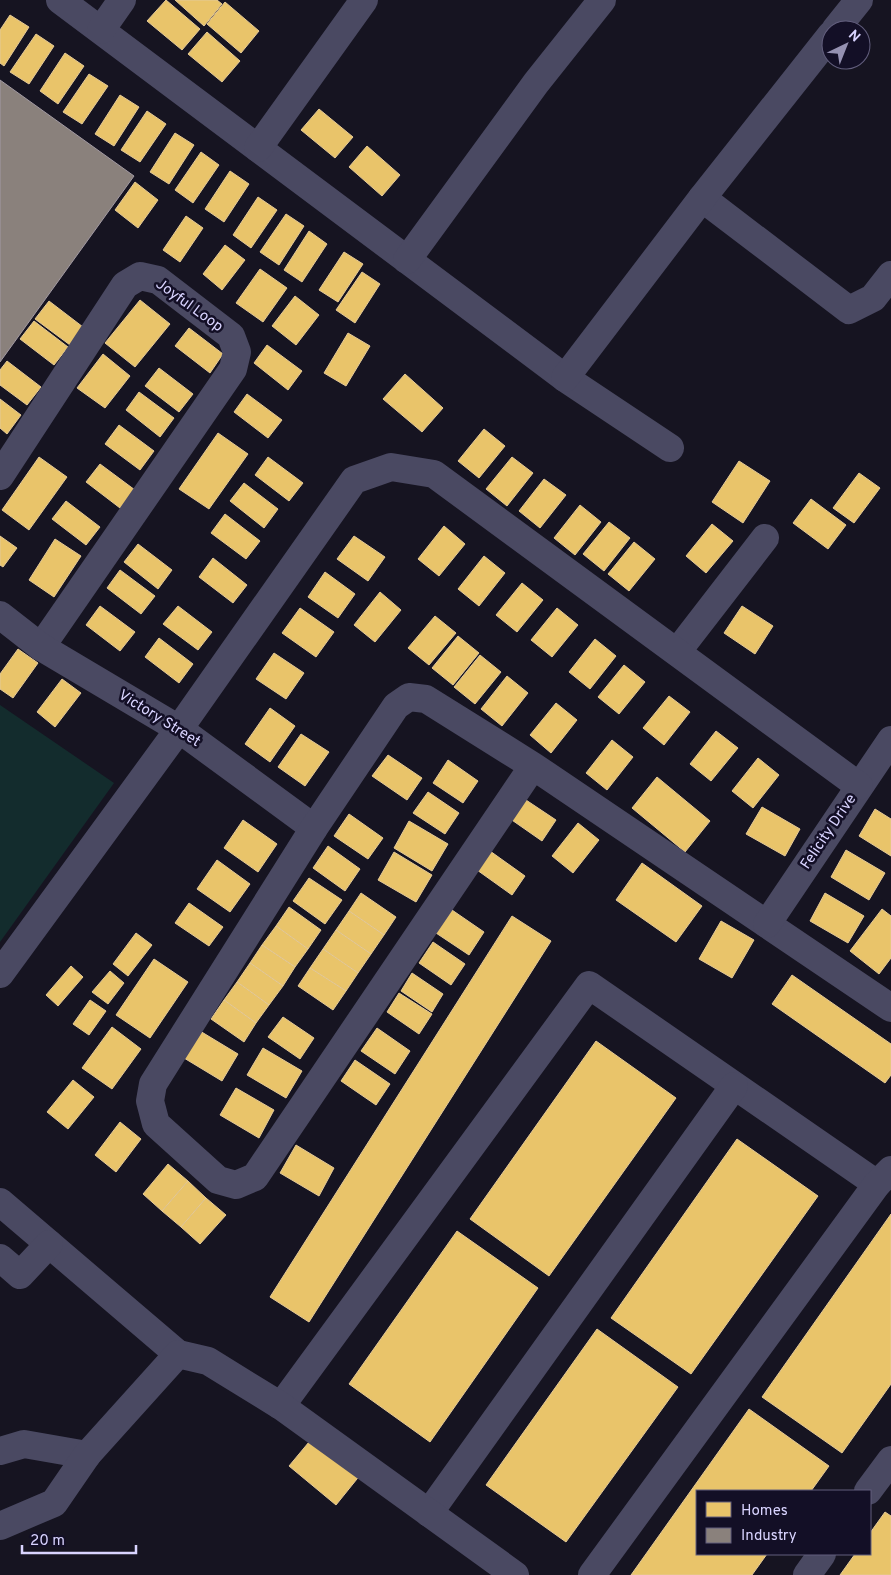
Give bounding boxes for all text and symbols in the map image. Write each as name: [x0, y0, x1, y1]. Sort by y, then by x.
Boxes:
north arrow: [821, 20, 871, 70]
text: N: [844, 27, 863, 46]
street label: Joyful Loop: [152, 275, 226, 337]
street label: Victory Street: [114, 686, 204, 752]
street label: Felicity Drive: [797, 791, 861, 873]
legend: [696, 1490, 871, 1555]
text: Homes: [741, 1502, 788, 1521]
scale bar: [22, 1522, 136, 1554]
text: Industry: [741, 1527, 797, 1546]
text: 20 m: [30, 1532, 65, 1551]

